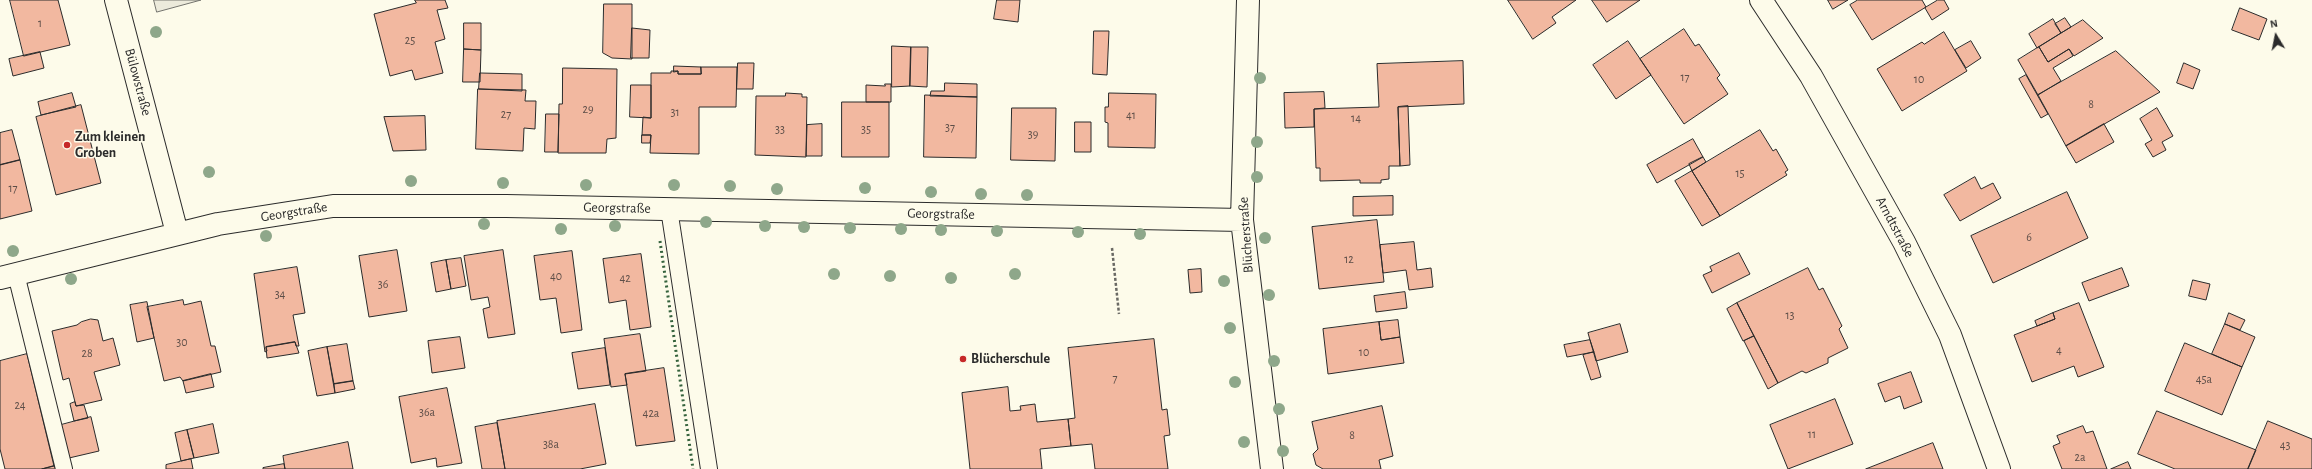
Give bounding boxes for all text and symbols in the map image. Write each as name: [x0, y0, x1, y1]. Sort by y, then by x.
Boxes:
house number: 1: [38, 16, 42, 30]
north arrow: [2256, 16, 2296, 56]
text: N: [2269, 18, 2279, 30]
house number: 25: [405, 33, 415, 47]
street label: Bülowstraße: [121, 47, 155, 117]
house number: 17: [1680, 70, 1690, 84]
house number: 10: [1914, 72, 1924, 86]
house number: 8: [2088, 97, 2094, 111]
house number: 29: [582, 102, 594, 116]
house number: 31: [670, 105, 680, 119]
house number: 27: [501, 107, 511, 121]
house number: 41: [1126, 108, 1136, 122]
house number: 14: [1351, 111, 1361, 125]
house number: 37: [945, 120, 955, 134]
house number: 33: [775, 122, 785, 136]
house number: 35: [861, 122, 871, 136]
house number: 39: [1028, 127, 1038, 141]
place label: Zum kleinen Groben: [75, 129, 145, 162]
marker: Zum kleinen Groben: [62, 140, 72, 150]
house number: 15: [1735, 166, 1745, 180]
house number: 17: [8, 181, 18, 195]
street label: Arndtstraße: [1872, 194, 1918, 260]
street label: Blücherstraße: [1235, 196, 1257, 274]
street label: Georgstraße: [259, 198, 329, 226]
street label: Georgstraße: [583, 199, 651, 217]
street label: Georgstraße: [907, 205, 975, 223]
house number: 6: [2026, 230, 2032, 244]
house number: 12: [1344, 252, 1354, 266]
house number: 40: [550, 269, 562, 283]
house number: 42: [619, 271, 631, 285]
house number: 36: [378, 277, 388, 291]
house number: 34: [275, 287, 285, 301]
house number: 13: [1785, 308, 1795, 322]
house number: 30: [176, 335, 188, 349]
house number: 4: [2056, 343, 2062, 357]
house number: 10: [1359, 345, 1369, 359]
house number: 28: [81, 346, 93, 360]
place label: Blücherschule: [971, 351, 1050, 367]
marker: Blücherschule: [958, 354, 968, 364]
house number: 7: [1112, 371, 1118, 385]
house number: 45a: [2196, 372, 2212, 386]
house number: 24: [14, 398, 26, 412]
house number: 36a: [419, 405, 435, 419]
house number: 42a: [643, 406, 659, 420]
house number: 11: [1808, 427, 1816, 441]
house number: 8: [1349, 428, 1355, 442]
house number: 38a: [543, 437, 559, 451]
house number: 43: [2280, 438, 2290, 452]
house number: 2a: [2074, 450, 2086, 464]

